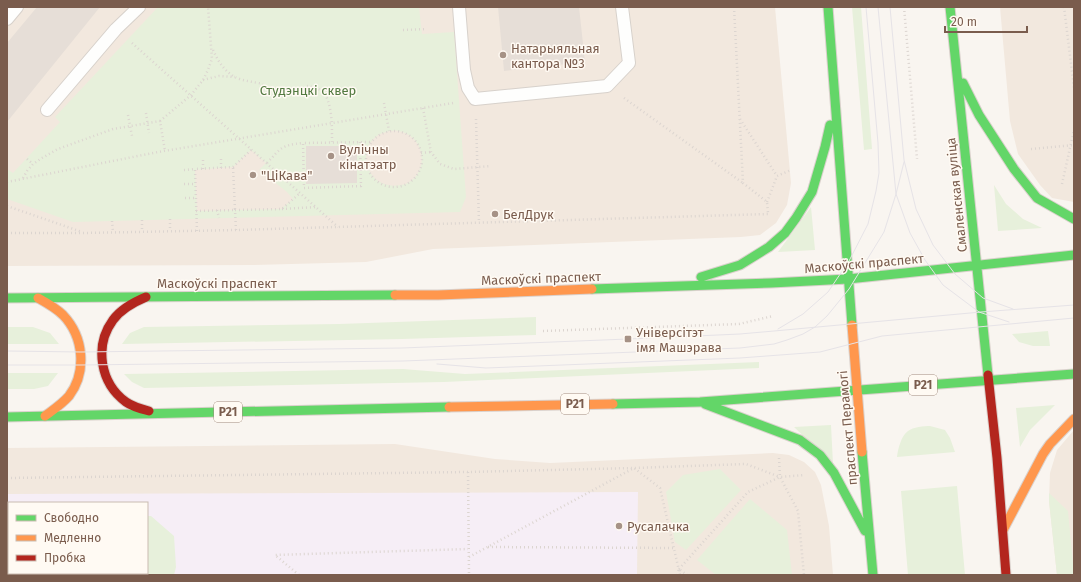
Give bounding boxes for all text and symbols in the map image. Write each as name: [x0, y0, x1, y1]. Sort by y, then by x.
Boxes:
scale bar: [945, 8, 1027, 34]
text: 20 m: [951, 15, 977, 29]
place label: Натарыяльная кантора №3: [511, 41, 600, 71]
marker: Натарыяльная кантора №3: [498, 50, 508, 60]
park label: Студэнцкі сквер: [260, 83, 356, 98]
street label: Смаленская вуліца: [943, 137, 970, 253]
place label: Вулічны кінатэатр: [339, 142, 396, 172]
marker: Вулічны кінатэатр: [326, 151, 336, 161]
place label: "ЦіКава": [261, 168, 312, 183]
marker: "ЦіКава": [248, 170, 258, 180]
place label: БелДрук: [503, 207, 554, 222]
marker: БелДрук: [490, 209, 500, 219]
street label: Маскоўскі праспект: [804, 251, 925, 276]
street label: Маскоўскі праспект: [481, 269, 601, 288]
street label: Маскоўскі праспект: [157, 276, 277, 291]
place label: Універсітэт імя Машэрава: [636, 325, 722, 355]
marker: Універсітэт імя Машэрава: [623, 334, 633, 344]
street label: праспект Перамогі: [835, 370, 860, 486]
road number: Р21: [909, 375, 937, 395]
road number: Р21: [561, 394, 589, 414]
road number: Р21: [214, 402, 242, 422]
legend: [8, 502, 148, 574]
text: Свободно: [44, 511, 99, 525]
place label: Русалачка: [627, 519, 689, 534]
marker: Русалачка: [614, 521, 624, 531]
text: Медленно: [44, 531, 101, 545]
text: Пробка: [44, 551, 86, 565]

